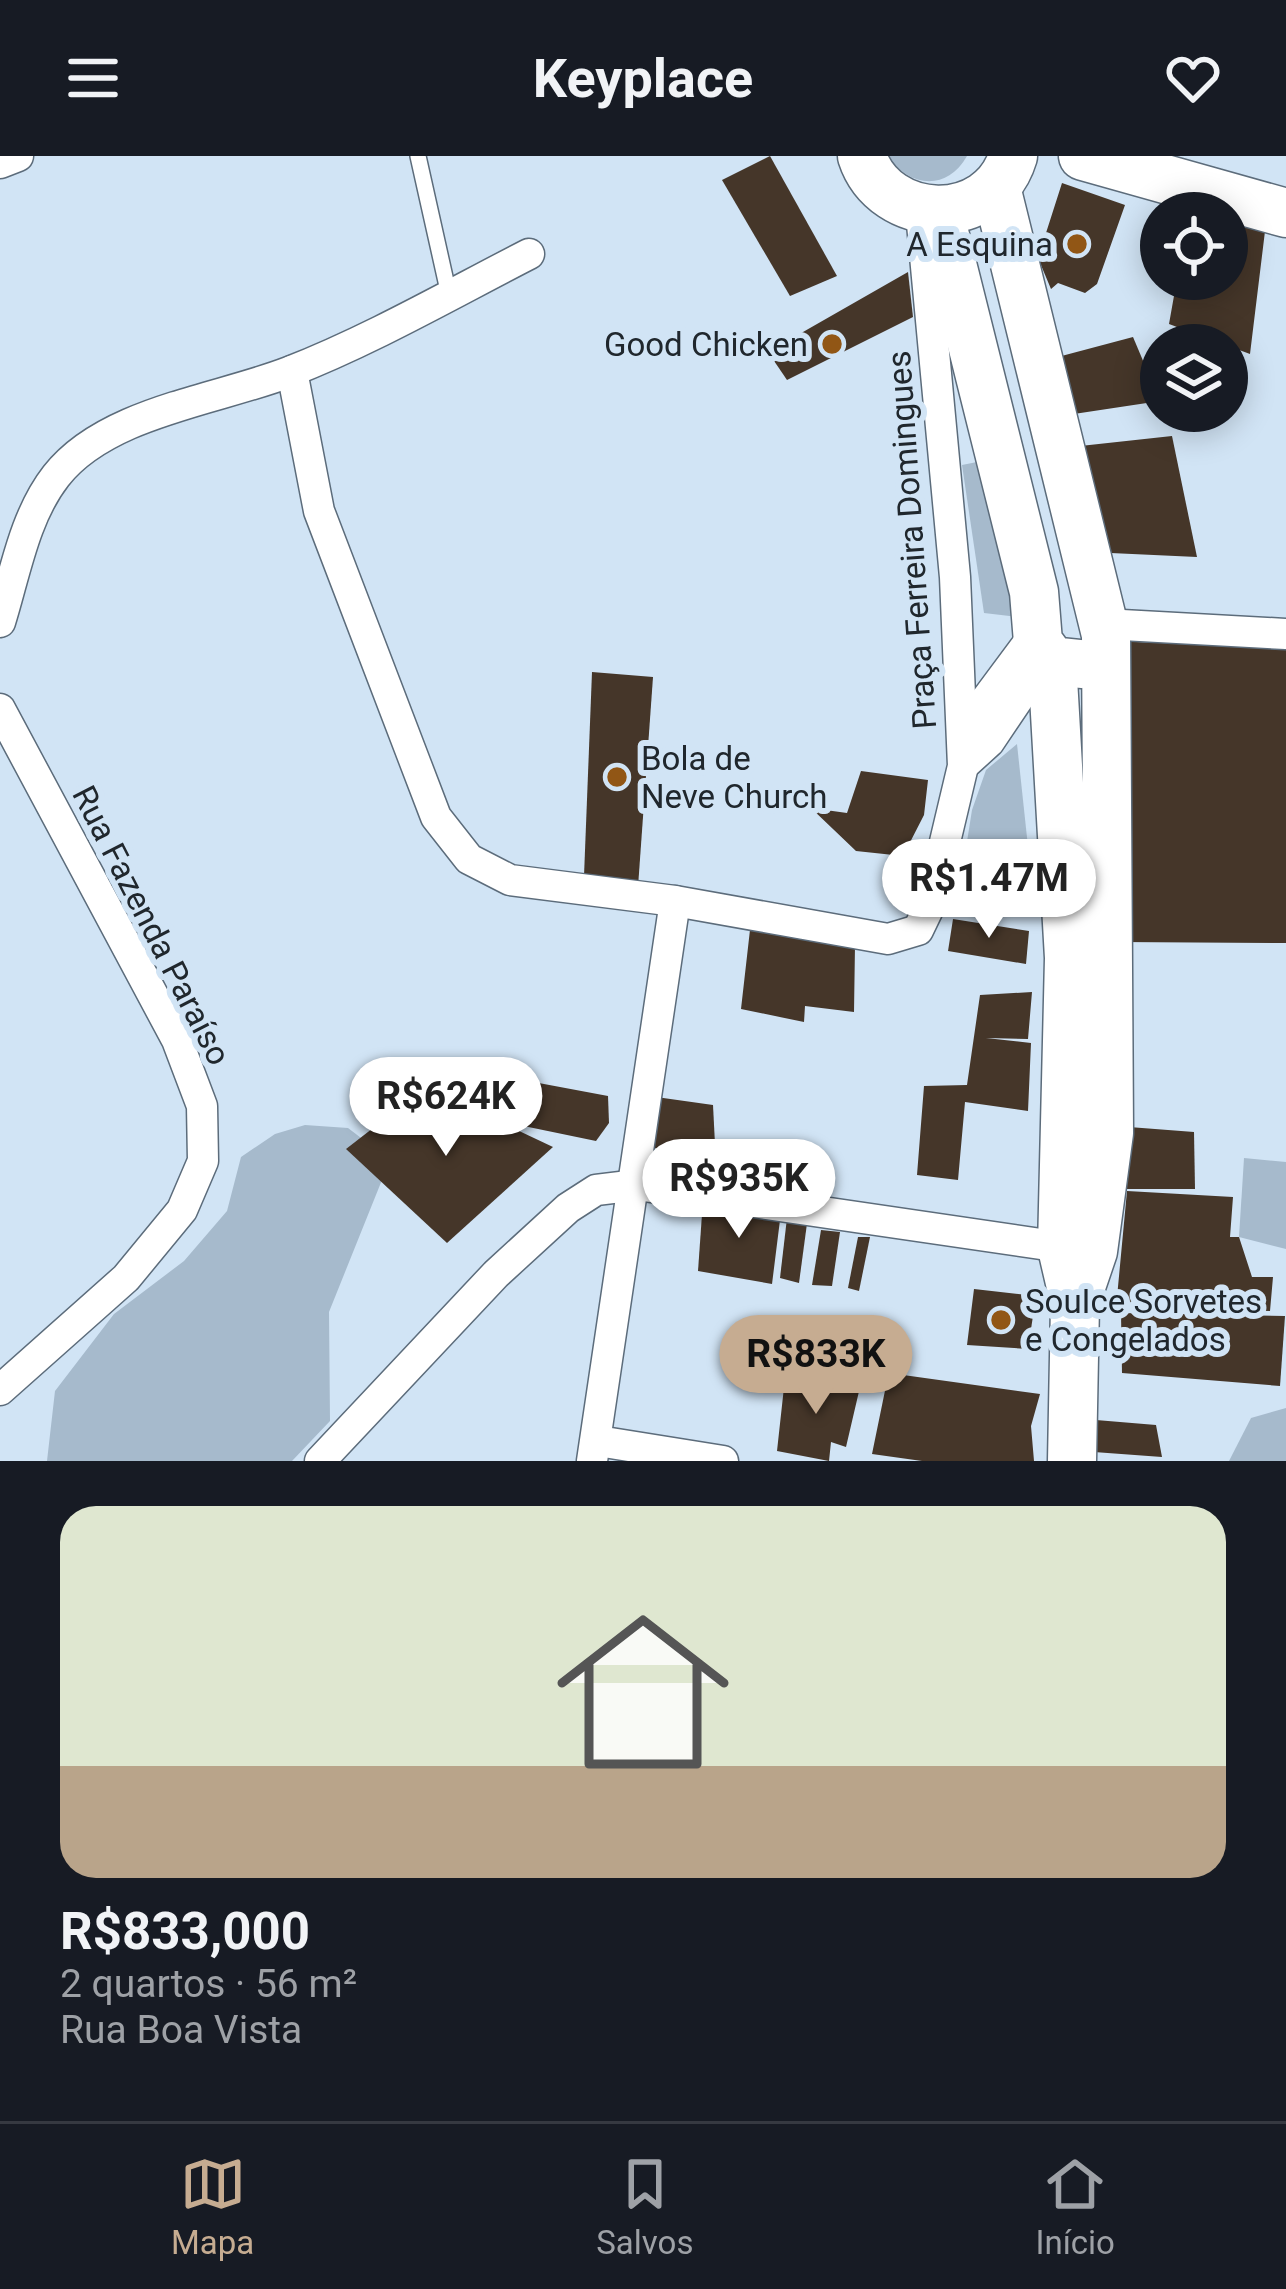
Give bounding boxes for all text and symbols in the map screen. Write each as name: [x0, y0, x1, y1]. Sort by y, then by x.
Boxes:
icon: menu: [60, 45, 126, 111]
icon: heart: [1160, 45, 1226, 111]
text: Keyplace: [533, 47, 753, 110]
map controls: [1140, 192, 1248, 432]
button: locate: [1140, 192, 1248, 300]
place label: A Esquina: [906, 225, 1053, 264]
marker: A Esquina: [1064, 231, 1090, 257]
button: layers: [1140, 324, 1248, 432]
place label: Good Chicken: [604, 325, 808, 364]
marker: Good Chicken: [819, 331, 845, 357]
street label: Praça Ferreira Domingues: [879, 349, 944, 731]
place label: Bola de Neve Church: [641, 739, 827, 816]
marker: Bola de Neve Church: [604, 764, 630, 790]
street label: Rua Fazenda Paraíso: [64, 779, 239, 1071]
pin: R$1.47M: [878, 839, 1100, 941]
text: R$1.47M: [909, 855, 1069, 901]
pin: R$624K: [348, 1057, 544, 1159]
text: R$624K: [376, 1073, 516, 1119]
pin: R$935K: [641, 1139, 837, 1241]
text: R$935K: [669, 1155, 809, 1201]
place label: SouIce Sorvetes e Congelados: [1025, 1282, 1262, 1359]
marker: SouIce Sorvetes e Congelados: [988, 1307, 1014, 1333]
pin: R$833K: [718, 1315, 914, 1417]
text: R$833K: [746, 1331, 886, 1377]
icon: home: [535, 1584, 751, 1800]
text: R$833,000: [60, 1902, 310, 1961]
text: 2 quartos · 56 m²: [60, 1961, 357, 2007]
text: Rua Boa Vista: [60, 2007, 302, 2053]
tab: Mapa: [171, 2151, 254, 2262]
tab: Salvos: [596, 2151, 693, 2262]
tab: Início: [1035, 2151, 1115, 2262]

